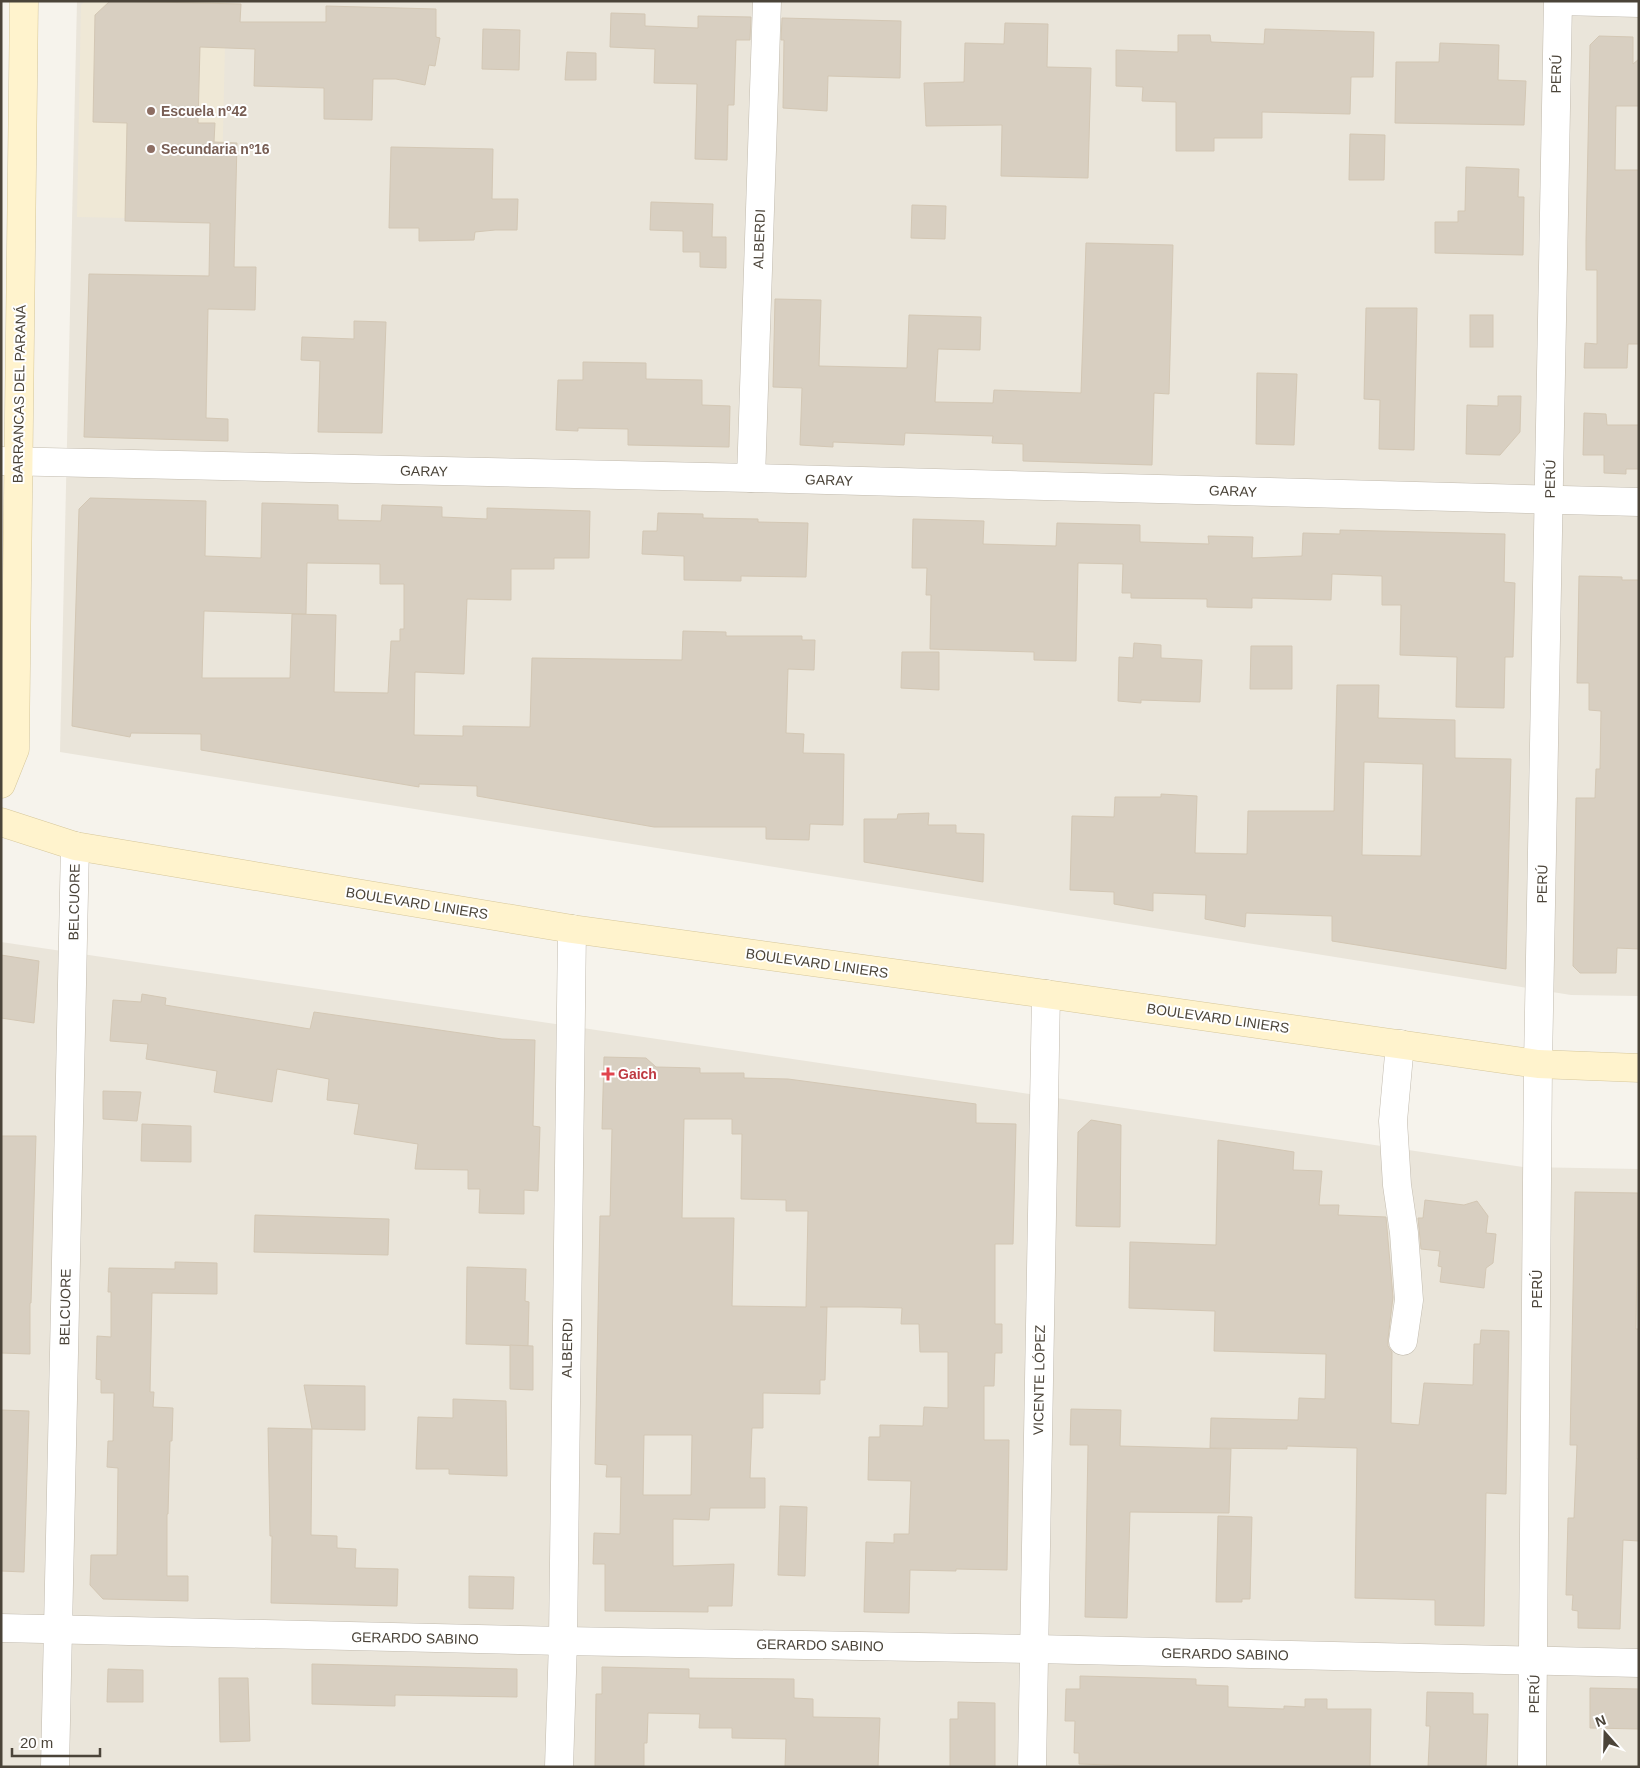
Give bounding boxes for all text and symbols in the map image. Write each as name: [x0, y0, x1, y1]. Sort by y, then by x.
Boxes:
street label: PERÚ: [1548, 54, 1564, 94]
place label: Escuela nº42: [161, 103, 247, 119]
marker: Escuela nº42: [145, 105, 157, 117]
place label: Secundaria nº16: [161, 141, 270, 157]
marker: Secundaria nº16: [145, 143, 157, 155]
street label: ALBERDI: [750, 209, 768, 269]
street label: BARRANCAS DEL PARANÁ: [9, 304, 29, 483]
street label: PERÚ: [1542, 459, 1558, 499]
street label: GARAY: [400, 463, 449, 479]
street label: GARAY: [805, 471, 854, 489]
street label: GARAY: [1209, 482, 1258, 500]
street label: BELCUORE: [65, 863, 83, 941]
street label: PERÚ: [1534, 864, 1550, 904]
street label: BOULEVARD LINIERS: [345, 884, 489, 922]
street label: BOULEVARD LINIERS: [745, 945, 889, 981]
street label: BOULEVARD LINIERS: [1146, 1000, 1290, 1036]
place label: Gaich: [618, 1066, 657, 1082]
marker: Gaich: [602, 1068, 614, 1080]
street label: BELCUORE: [56, 1268, 74, 1346]
street label: PERÚ: [1529, 1270, 1545, 1308]
street label: ALBERDI: [558, 1318, 576, 1378]
street label: VICENTE LÓPEZ: [1030, 1324, 1048, 1435]
street label: GERARDO SABINO: [351, 1629, 479, 1647]
street label: GERARDO SABINO: [756, 1636, 884, 1654]
street label: GERARDO SABINO: [1161, 1645, 1289, 1663]
street label: PERÚ: [1526, 1674, 1542, 1714]
north arrow: [1580, 1708, 1630, 1758]
text: N: [1593, 1712, 1608, 1730]
scale bar: [12, 1726, 100, 1758]
text: 20 m: [20, 1734, 53, 1751]

